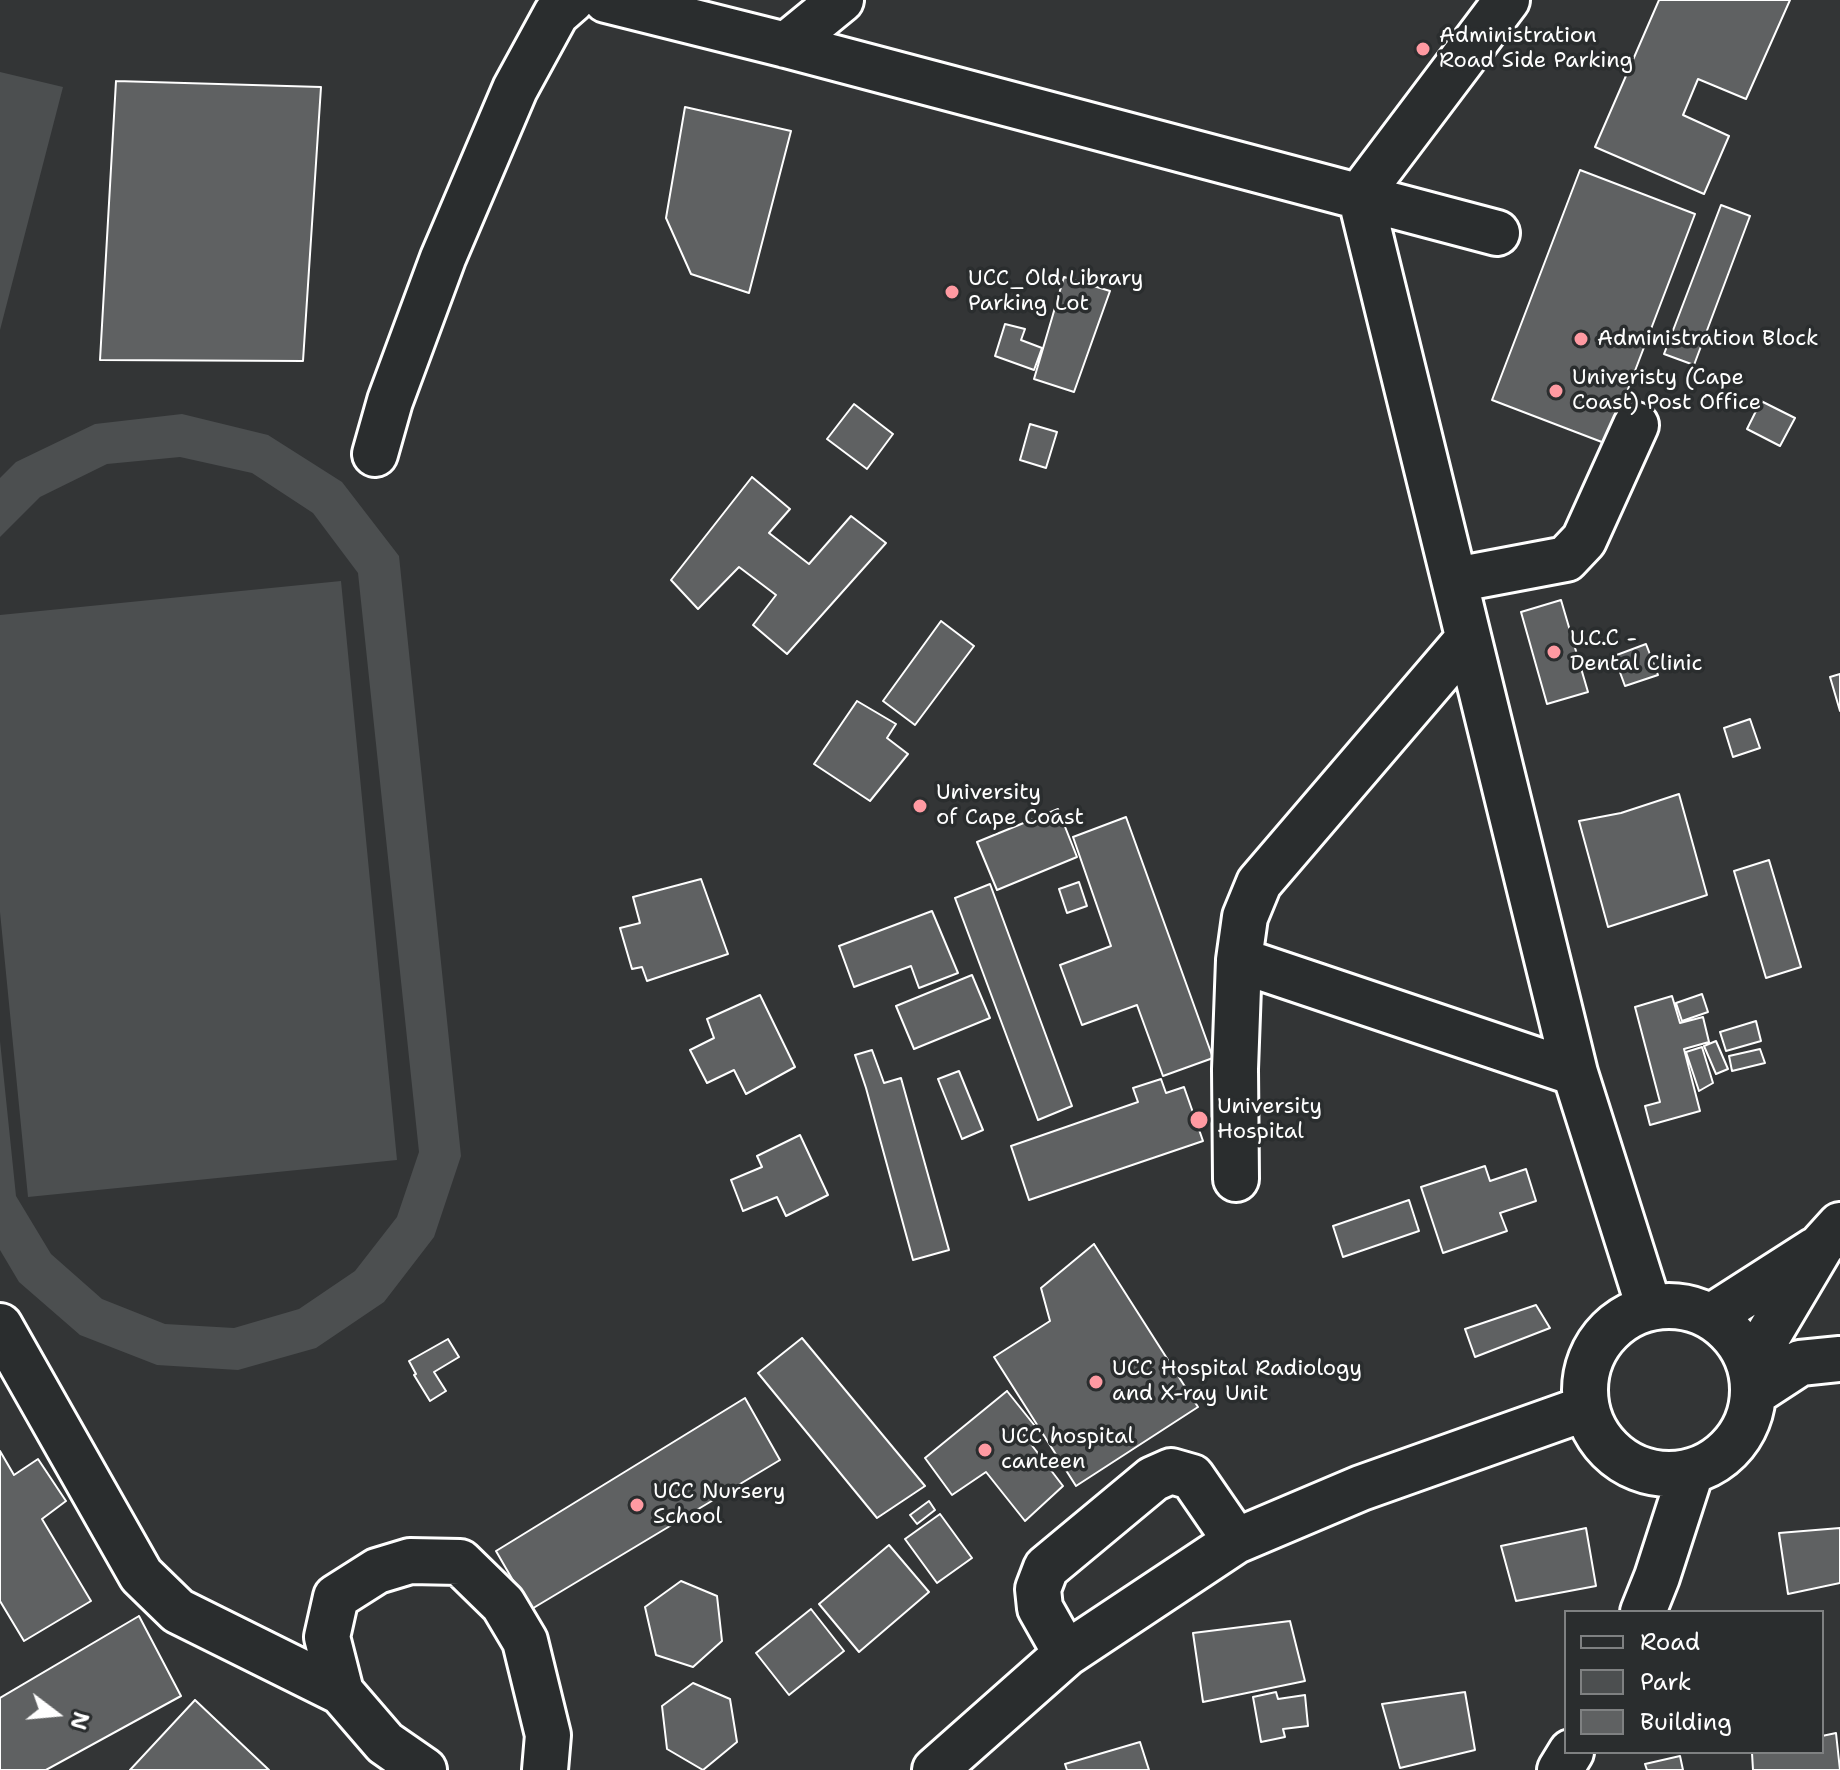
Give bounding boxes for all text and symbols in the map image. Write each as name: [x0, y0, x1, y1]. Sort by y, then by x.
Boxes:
place label: Administration Road Side Parking: [1439, 23, 1633, 74]
marker: Administration Road Side Parking: [1414, 40, 1432, 58]
place label: UCC_Old Library Parking Lot: [968, 266, 1144, 318]
marker: UCC_Old Library Parking Lot: [943, 283, 961, 301]
place label: Administration Block: [1597, 326, 1819, 352]
marker: Administration Block: [1572, 330, 1590, 348]
place label: Univeristy (Cape Coast) Post Office: [1572, 365, 1761, 416]
marker: Univeristy (Cape Coast) Post Office: [1547, 382, 1565, 400]
place label: U.C.C - Dental Clinic: [1570, 626, 1703, 678]
marker: U.C.C - Dental Clinic: [1545, 643, 1563, 661]
place label: University of Cape Coast: [936, 780, 1084, 832]
marker: University of Cape Coast: [911, 797, 929, 815]
place label: University Hospital: [1217, 1094, 1322, 1146]
marker: University Hospital: [1188, 1109, 1210, 1131]
place label: UCC Hospital Radiology and X-ray Unit: [1112, 1356, 1362, 1408]
marker: UCC Hospital Radiology and X-ray Unit: [1087, 1373, 1105, 1391]
place label: UCC hospital canteen: [1001, 1424, 1134, 1476]
marker: UCC hospital canteen: [976, 1441, 994, 1459]
place label: UCC Nursery School: [653, 1479, 785, 1530]
marker: UCC Nursery School: [628, 1496, 646, 1514]
legend: [1564, 1610, 1824, 1754]
text: Road: [1640, 1626, 1700, 1658]
text: Park: [1640, 1666, 1692, 1698]
north arrow: [16, 1674, 96, 1754]
text: Building: [1640, 1706, 1732, 1738]
text: N: [63, 1708, 96, 1733]

